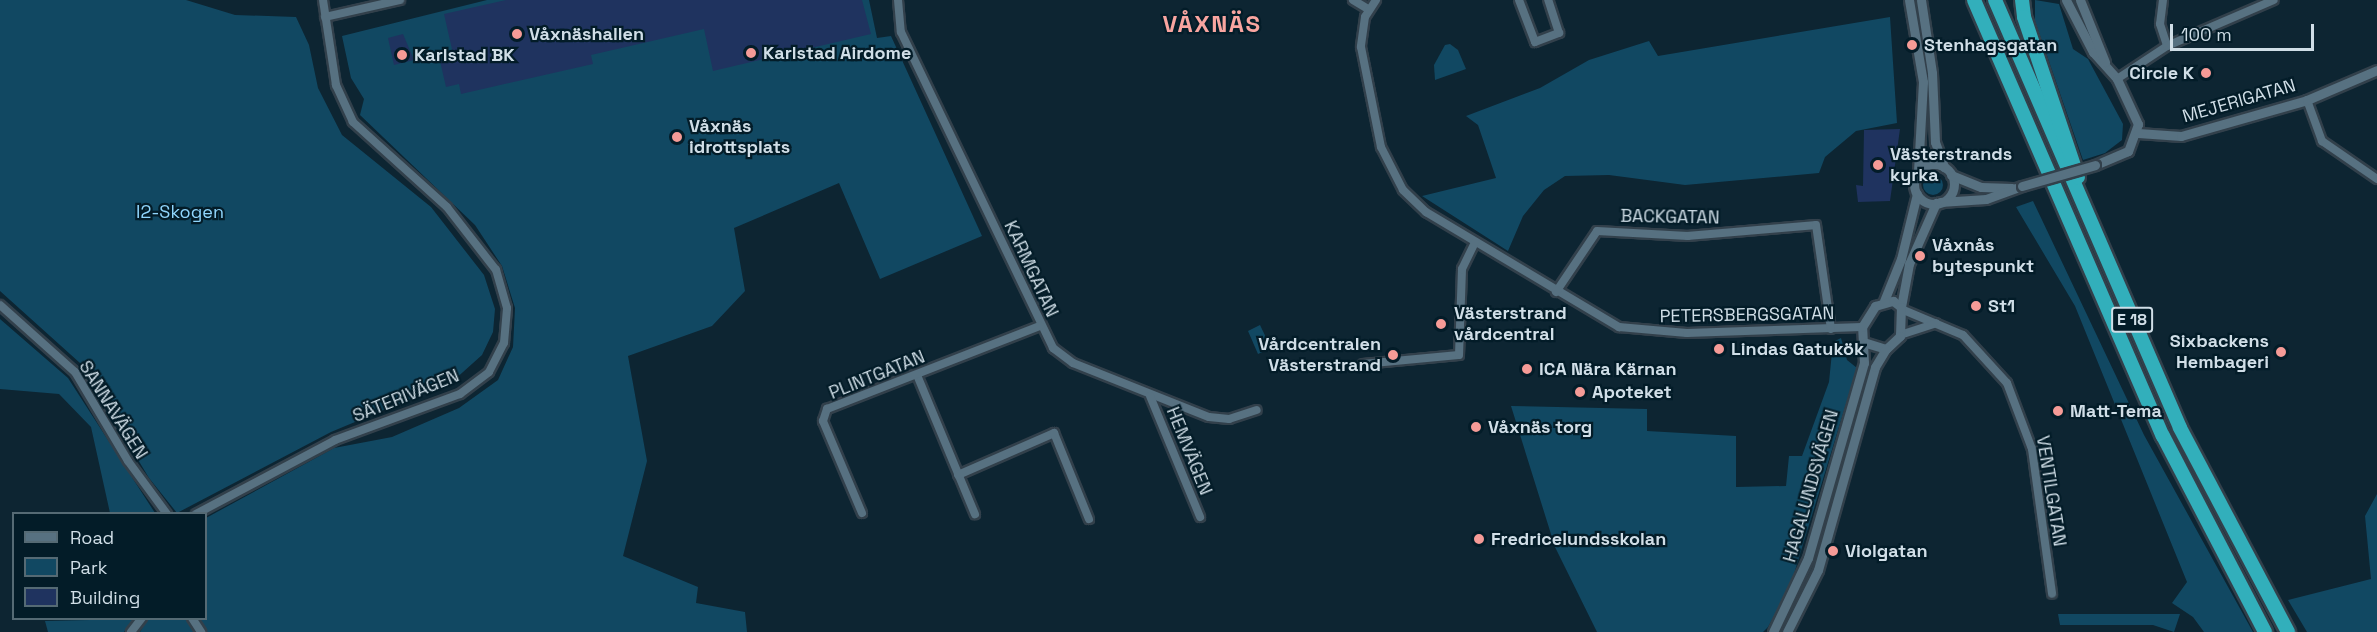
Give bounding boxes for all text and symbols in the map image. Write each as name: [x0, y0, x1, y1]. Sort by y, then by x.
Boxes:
district label: VÅXNÄS: [1162, 10, 1262, 38]
scale bar: [2173, 12, 2317, 50]
place label: Våxnäshallen: [529, 23, 644, 45]
text: 100 m: [2181, 23, 2232, 46]
marker: Våxnäshallen: [510, 27, 524, 41]
place label: Stenhagsgatan: [1924, 34, 2057, 56]
marker: Stenhagsgatan: [1905, 38, 1919, 52]
place label: Karlstad Airdome: [763, 42, 912, 64]
place label: Karlstad BK: [414, 44, 515, 66]
marker: Karlstad Airdome: [744, 46, 758, 60]
marker: Karlstad BK: [395, 48, 409, 62]
place label: Circle K: [2129, 62, 2194, 84]
marker: Circle K: [2199, 66, 2213, 80]
street label: MEJERIGATAN: [2180, 75, 2298, 127]
place label: Våxnäs idrottsplats: [689, 116, 790, 158]
marker: Våxnäs idrottsplats: [670, 130, 684, 144]
place label: Västerstrands kyrka: [1890, 144, 2012, 186]
marker: Västerstrands kyrka: [1871, 158, 1885, 172]
park label: I2-Skogen: [136, 201, 224, 223]
street label: BACKGATAN: [1620, 205, 1720, 229]
street label: KARMGATAN: [999, 217, 1063, 321]
place label: Våxnås bytespunkt: [1932, 235, 2034, 278]
marker: Våxnås bytespunkt: [1913, 249, 1927, 263]
place label: St1: [1988, 295, 2015, 317]
marker: St1: [1969, 299, 1983, 313]
place label: Västerstrand vårdcentral: [1454, 303, 1567, 346]
street label: PETERSBERGSGATAN: [1659, 303, 1835, 327]
road number: E 18: [2111, 307, 2153, 333]
marker: Västerstrand vårdcentral: [1432, 315, 1450, 333]
place label: Sixbackens Hembageri: [2170, 331, 2269, 374]
place label: Vårdcentralen Västerstrand: [1258, 334, 1381, 376]
place label: Lindas Gatukök: [1731, 338, 1864, 360]
marker: Lindas Gatukök: [1712, 342, 1726, 356]
marker: Sixbackens Hembageri: [2274, 345, 2288, 359]
street label: PLINTGATAN: [826, 346, 928, 404]
marker: Vårdcentralen Västerstrand: [1386, 348, 1400, 362]
street label: SANNAVÄGEN: [74, 357, 152, 463]
place label: ICA Nära Kärnan: [1539, 358, 1677, 380]
marker: ICA Nära Kärnan: [1520, 362, 1534, 376]
street label: SÄTERIVÄGEN: [350, 365, 462, 427]
place label: Apoteket: [1592, 381, 1672, 403]
marker: Apoteket: [1573, 385, 1587, 399]
place label: Matt-Tema: [2070, 400, 2162, 422]
street label: HEMVÄGEN: [1162, 404, 1216, 498]
marker: Matt-Tema: [2051, 404, 2065, 418]
street label: HAGALUNDSVÄGEN: [1779, 407, 1843, 565]
place label: Våxnäs torg: [1488, 416, 1592, 438]
marker: Våxnäs torg: [1469, 420, 1483, 434]
street label: VENTILGATAN: [2032, 434, 2070, 548]
legend: [12, 512, 207, 620]
text: Road: [70, 526, 114, 549]
place label: Fredricelundsskolan: [1491, 528, 1666, 550]
marker: Fredricelundsskolan: [1472, 532, 1486, 546]
place label: Violgatan: [1845, 540, 1928, 562]
marker: Violgatan: [1826, 544, 1840, 558]
text: Park: [70, 556, 107, 579]
text: Building: [70, 586, 140, 609]

